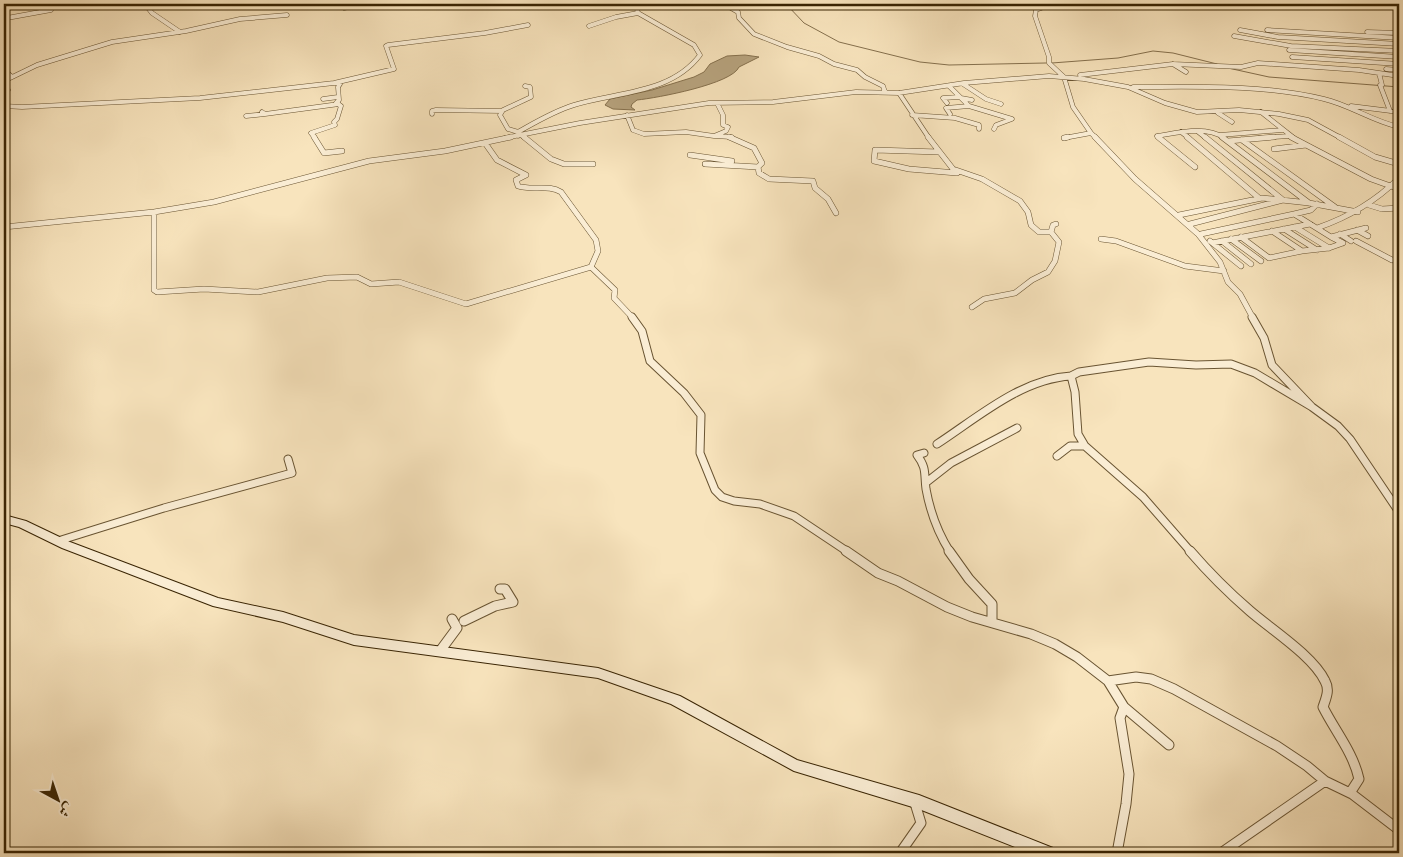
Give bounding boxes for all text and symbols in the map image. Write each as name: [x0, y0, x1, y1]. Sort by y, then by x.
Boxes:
north arrow: [32, 774, 82, 824]
text: ش: [55, 798, 77, 821]

